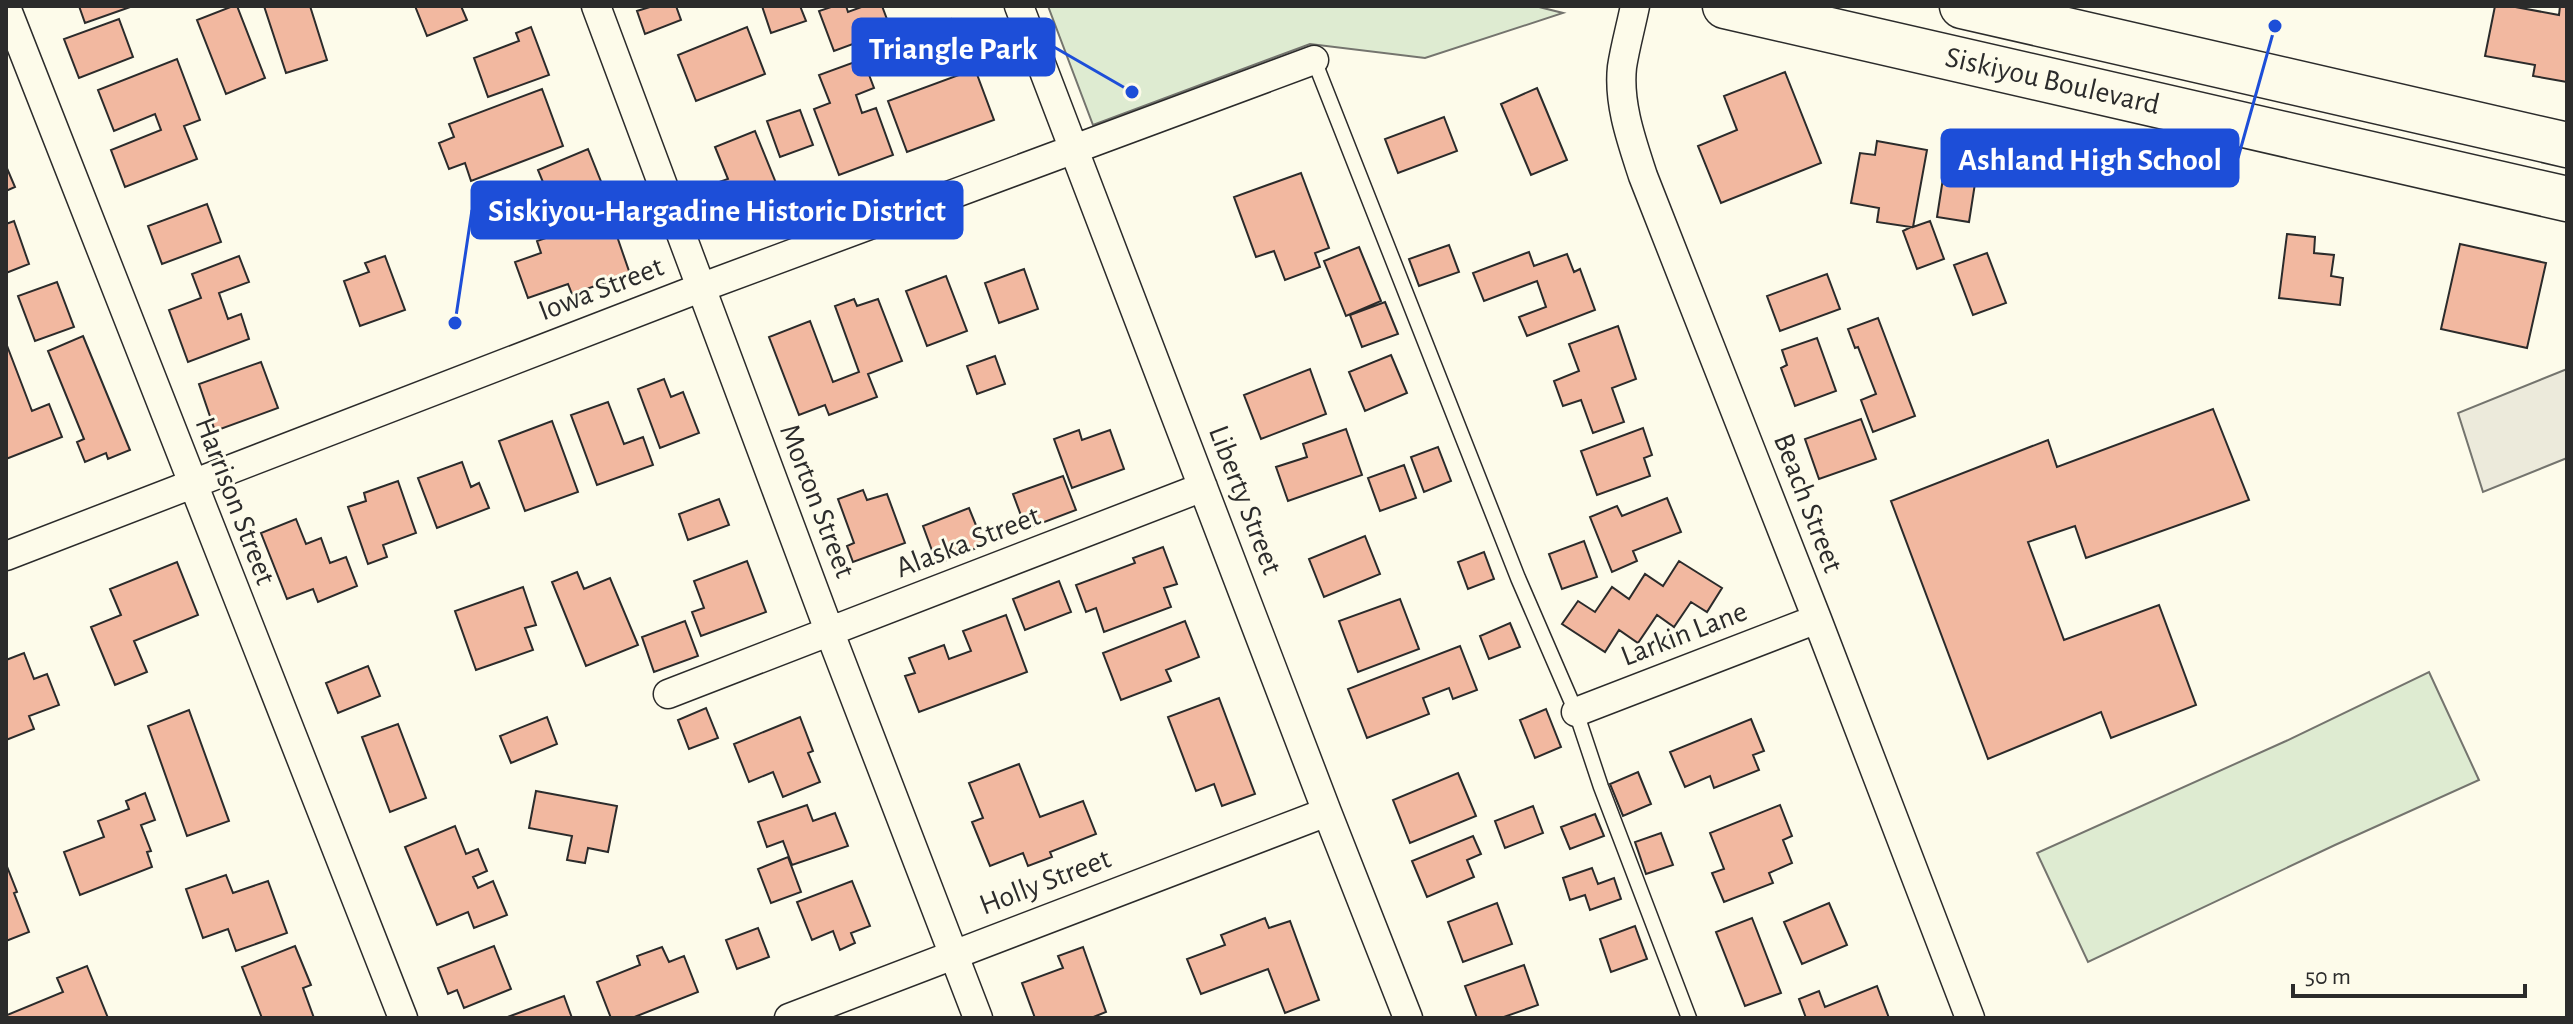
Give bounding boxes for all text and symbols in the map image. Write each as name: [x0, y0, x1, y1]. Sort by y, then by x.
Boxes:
callout: Triangle Park: [853, 19, 1054, 75]
text: Triangle Park: [868, 33, 1038, 65]
street label: Siskiyou Boulevard: [1942, 42, 2163, 120]
callout: Ashland High School: [1942, 130, 2238, 186]
text: Ashland High School: [1958, 144, 2222, 176]
callout: Siskiyou-Hargadine Historic District: [472, 182, 962, 238]
text: Siskiyou-Hargadine Historic District: [488, 195, 946, 227]
street label: Iowa Street: [535, 251, 668, 326]
street label: Harrison Street: [189, 413, 281, 589]
street label: Morton Street: [774, 420, 860, 582]
street label: Liberty Street: [1203, 422, 1287, 579]
street label: Beach Street: [1768, 429, 1848, 577]
street label: Alaska Street: [892, 501, 1045, 583]
street label: Larkin Lane: [1617, 596, 1751, 672]
street label: Holly Street: [975, 843, 1115, 921]
scale bar: [2293, 948, 2525, 998]
text: 50 m: [2305, 965, 2351, 989]

